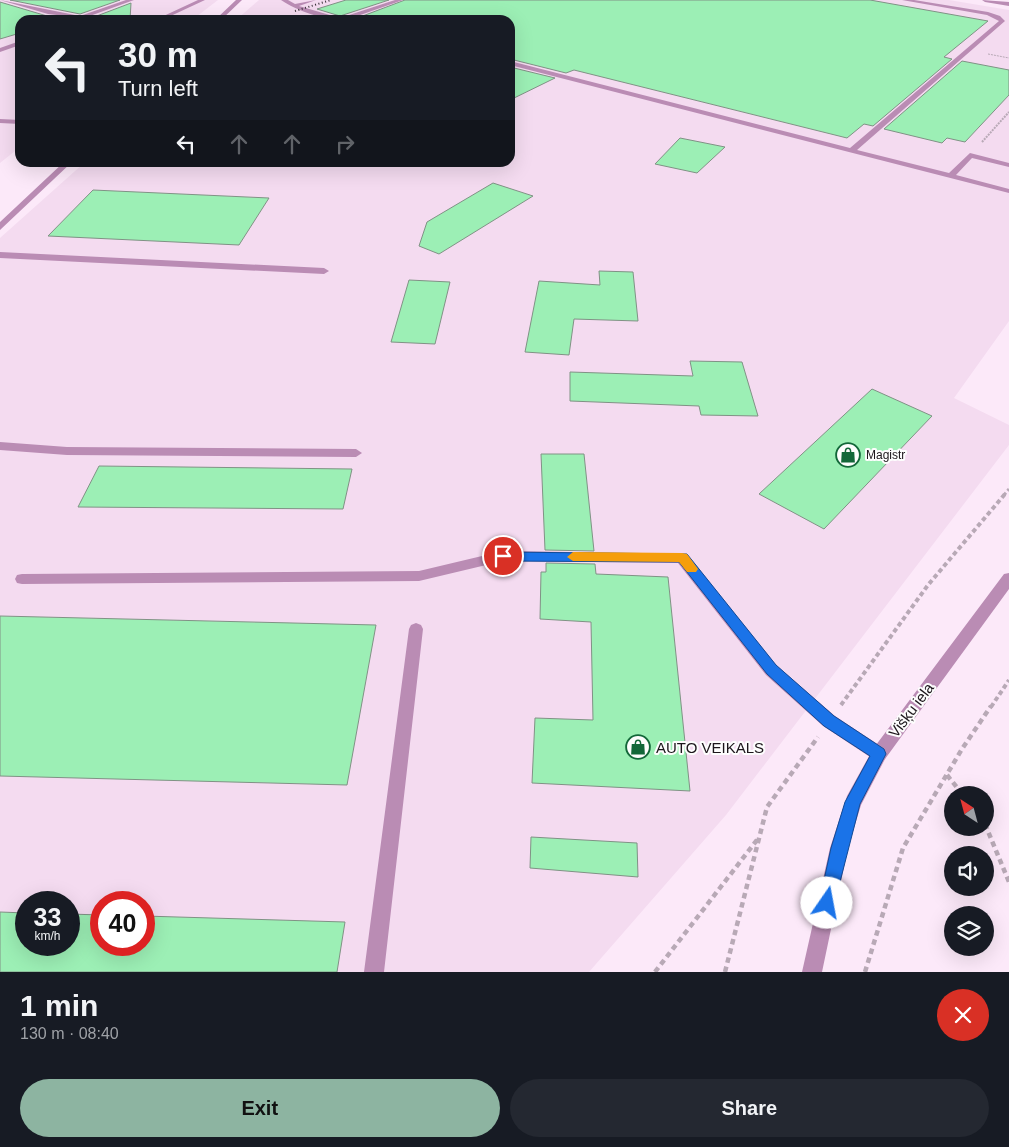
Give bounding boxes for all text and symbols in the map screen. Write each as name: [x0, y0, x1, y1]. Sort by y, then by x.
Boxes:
icon: left: [35, 35, 100, 100]
text: 30 m: [118, 35, 198, 74]
text: Turn left: [118, 76, 198, 101]
icon: left: [172, 130, 200, 158]
icon: ahead: [225, 130, 253, 158]
icon: ahead: [278, 130, 306, 158]
icon: right: [331, 130, 359, 158]
shop icon: Magistr: [835, 442, 861, 468]
place label: Magistr: [866, 448, 905, 462]
pin: [482, 535, 524, 577]
icon: arrive: [489, 542, 517, 570]
street label: Višķu iela: [885, 679, 937, 741]
shop icon: AUTO VEIKALS: [625, 734, 651, 760]
place label: AUTO VEIKALS: [656, 739, 764, 756]
north arrow: [944, 786, 994, 836]
map controls: [944, 786, 994, 956]
button: sound: [944, 846, 994, 896]
position arrow: [800, 876, 852, 928]
speed limit sign: 40: [90, 891, 155, 956]
text: 33: [34, 903, 61, 931]
button: layers: [944, 906, 994, 956]
text: km/h: [34, 929, 61, 943]
text: 1 min: [20, 989, 98, 1022]
button: close: [937, 989, 989, 1041]
text: 130 m · 08:40: [20, 1025, 119, 1042]
button: Exit: [20, 1079, 500, 1137]
button: Share: [510, 1079, 989, 1137]

